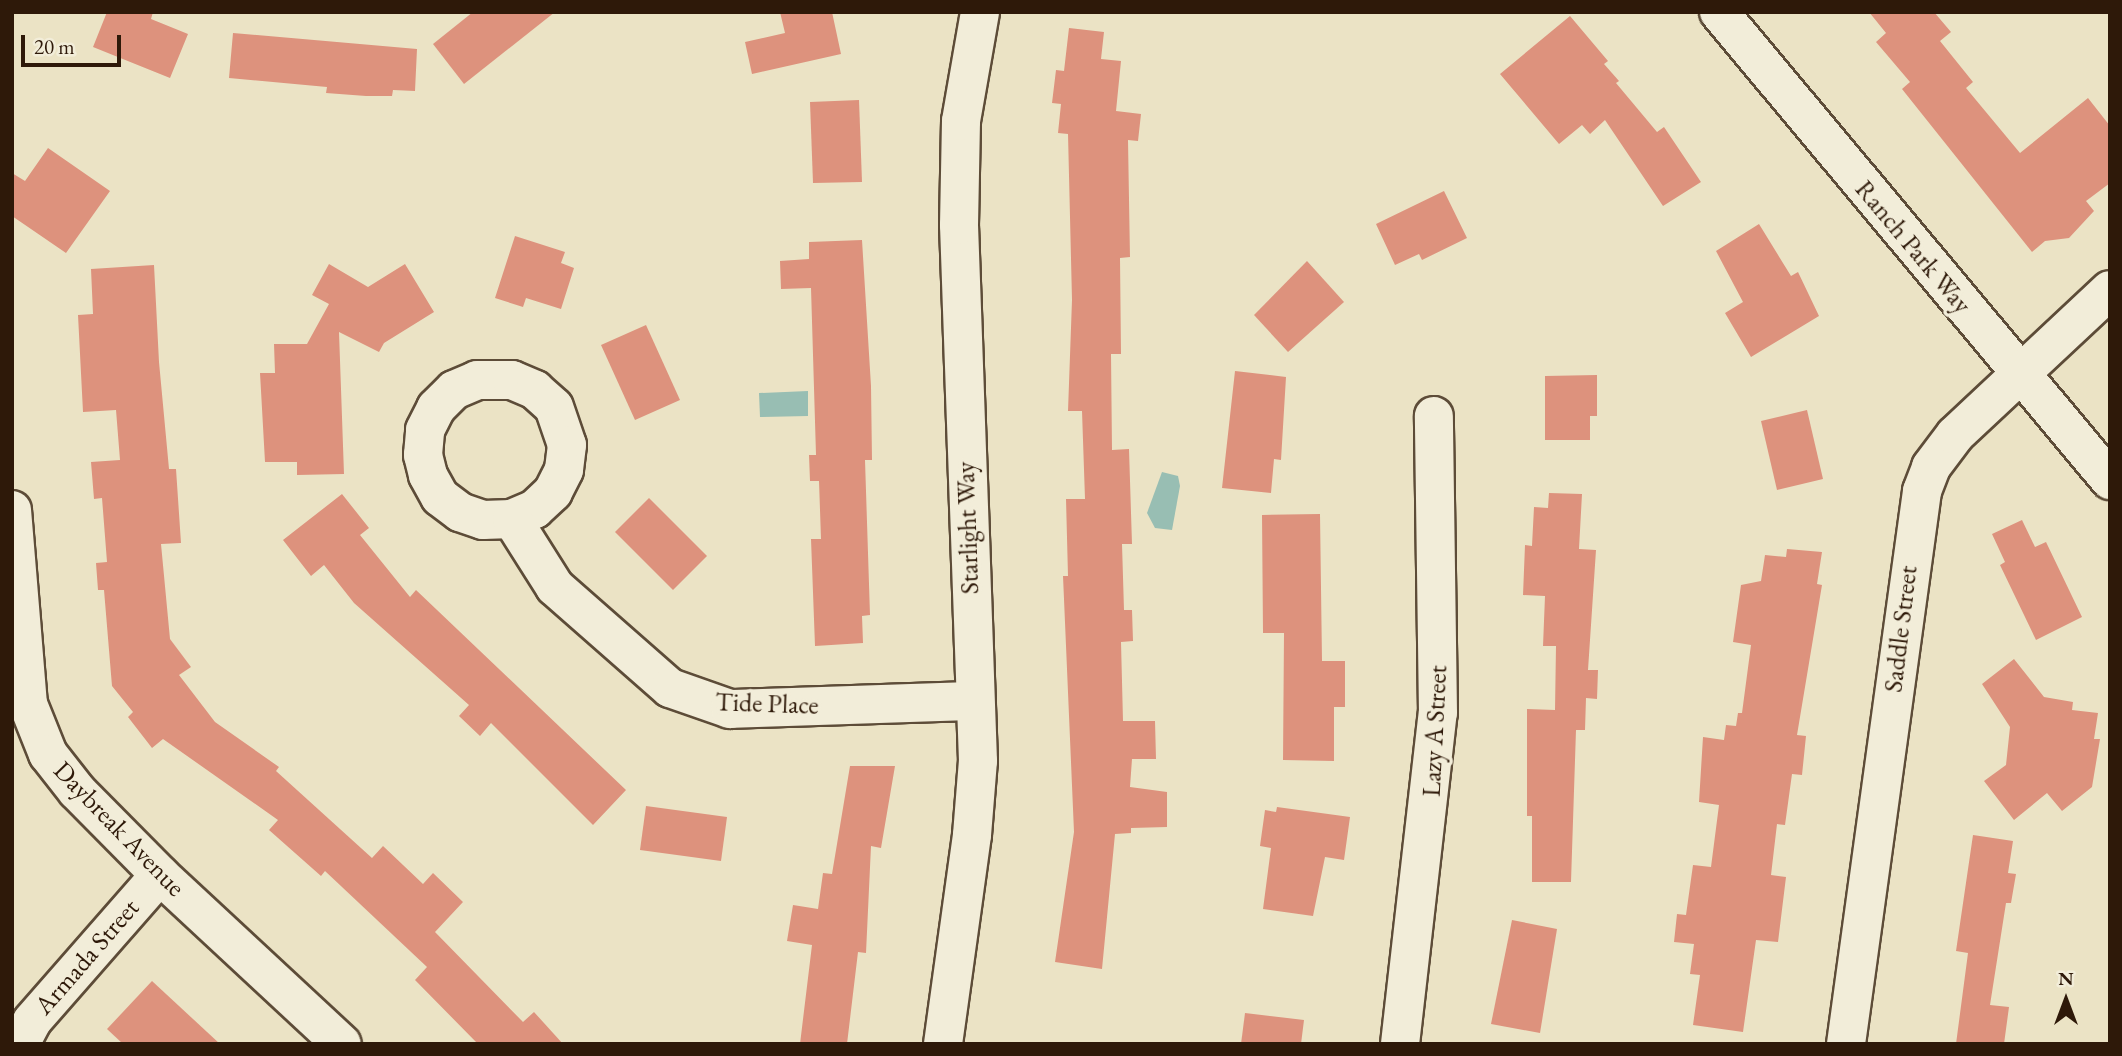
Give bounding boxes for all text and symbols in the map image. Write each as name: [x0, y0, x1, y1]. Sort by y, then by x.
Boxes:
scale bar: [24, 21, 124, 65]
text: 20 m: [34, 33, 75, 60]
street label: Ranch Park Way: [1848, 174, 1978, 320]
street label: Starlight Way: [950, 461, 986, 595]
street label: Saddle Street: [1878, 564, 1924, 694]
street label: Lazy A Street: [1416, 664, 1454, 798]
street label: Tide Place: [715, 687, 819, 721]
street label: Daybreak Avenue: [47, 755, 191, 903]
street label: Armada Street: [28, 893, 146, 1021]
north arrow: [2031, 965, 2101, 1035]
text: N: [2058, 966, 2074, 991]

